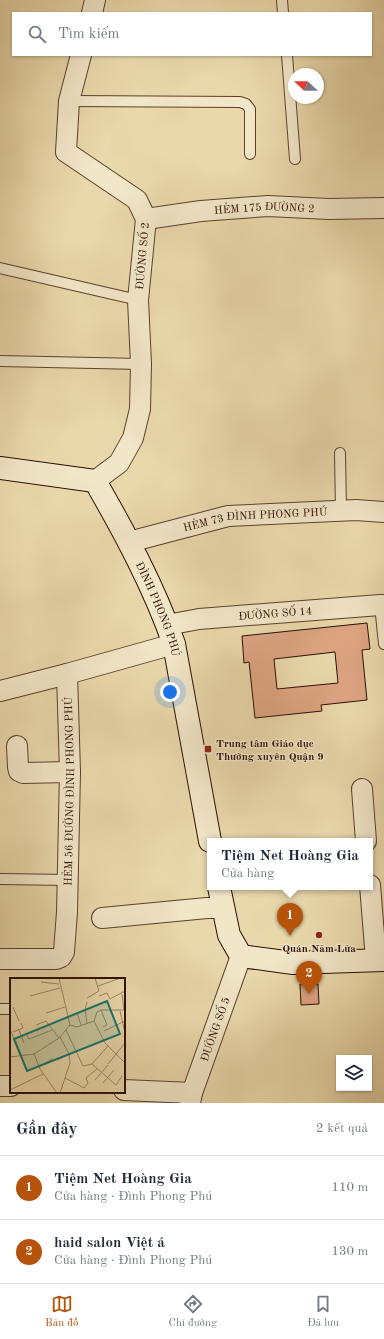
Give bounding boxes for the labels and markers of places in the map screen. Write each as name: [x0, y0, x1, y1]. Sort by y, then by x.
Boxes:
place label: Trung tâm Giáo dục Thường xuyên Quận 9: [216, 739, 324, 763]
marker: Trung tâm Giáo dục Thường xuyên Quận 9: [203, 744, 213, 754]
pin: 1: [277, 903, 303, 936]
marker: Quán Năm Lửa: [314, 930, 324, 940]
place label: Quán Năm Lửa: [282, 944, 356, 955]
pin: 2: [296, 961, 322, 994]

